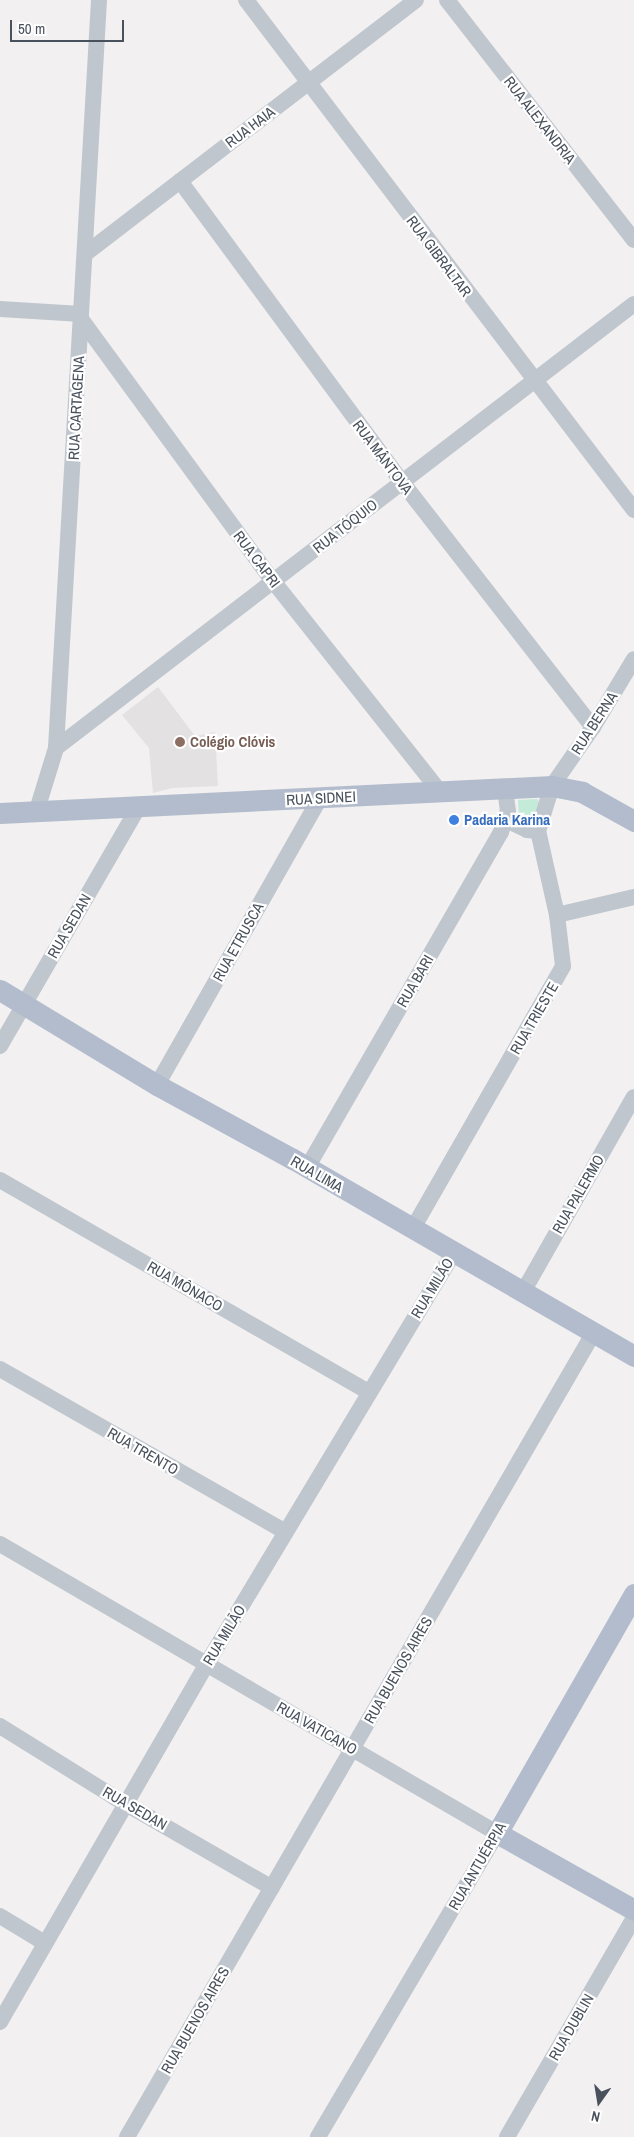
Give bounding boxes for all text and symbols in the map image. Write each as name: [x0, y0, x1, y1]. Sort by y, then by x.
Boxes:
scale bar: [12, 10, 126, 42]
text: 50 m: [18, 18, 45, 39]
street label: RUA ALEXANDRIA: [500, 72, 580, 168]
street label: RUA HAIA: [221, 102, 279, 152]
street label: RUA GIBRALTAR: [403, 212, 475, 300]
street label: RUA CARTAGENA: [64, 355, 88, 461]
street label: RUA MÂNTOVA: [349, 416, 417, 498]
street label: RUA TÓQUIO: [309, 495, 381, 557]
street label: RUA CAPRI: [230, 527, 284, 591]
street label: RUA BERNA: [567, 688, 621, 758]
place label: Colégio Clóvis: [190, 733, 275, 751]
marker: Colégio Clóvis: [174, 736, 186, 748]
street label: RUA SIDNEI: [285, 787, 357, 809]
place label: Padaria Karina: [464, 811, 550, 829]
marker: Padaria Karina: [448, 814, 460, 826]
street label: RUA SEDAN: [43, 890, 95, 962]
street label: RUA ETRUSCA: [209, 899, 267, 985]
street label: RUA BARI: [393, 951, 437, 1011]
street label: RUA TRIESTE: [506, 978, 562, 1058]
street label: RUA PALERMO: [548, 1151, 608, 1237]
street label: RUA LIMA: [287, 1152, 347, 1196]
street label: RUA MILÃO: [407, 1254, 457, 1322]
street label: RUA MÔNACO: [144, 1257, 226, 1315]
street label: RUA TRENTO: [104, 1423, 182, 1479]
street label: RUA MILÃO: [199, 1601, 249, 1669]
street label: RUA BUENOS AIRES: [360, 1613, 436, 1727]
street label: RUA VATICANO: [273, 1698, 361, 1758]
street label: RUA SEDAN: [99, 1782, 171, 1834]
street label: RUA ANTUÉRPIA: [444, 1818, 510, 1914]
street label: RUA BUENOS AIRES: [157, 1963, 233, 2077]
street label: RUA DUBLIN: [545, 1990, 597, 2064]
north arrow: [574, 2077, 624, 2127]
text: N: [590, 2107, 602, 2126]

